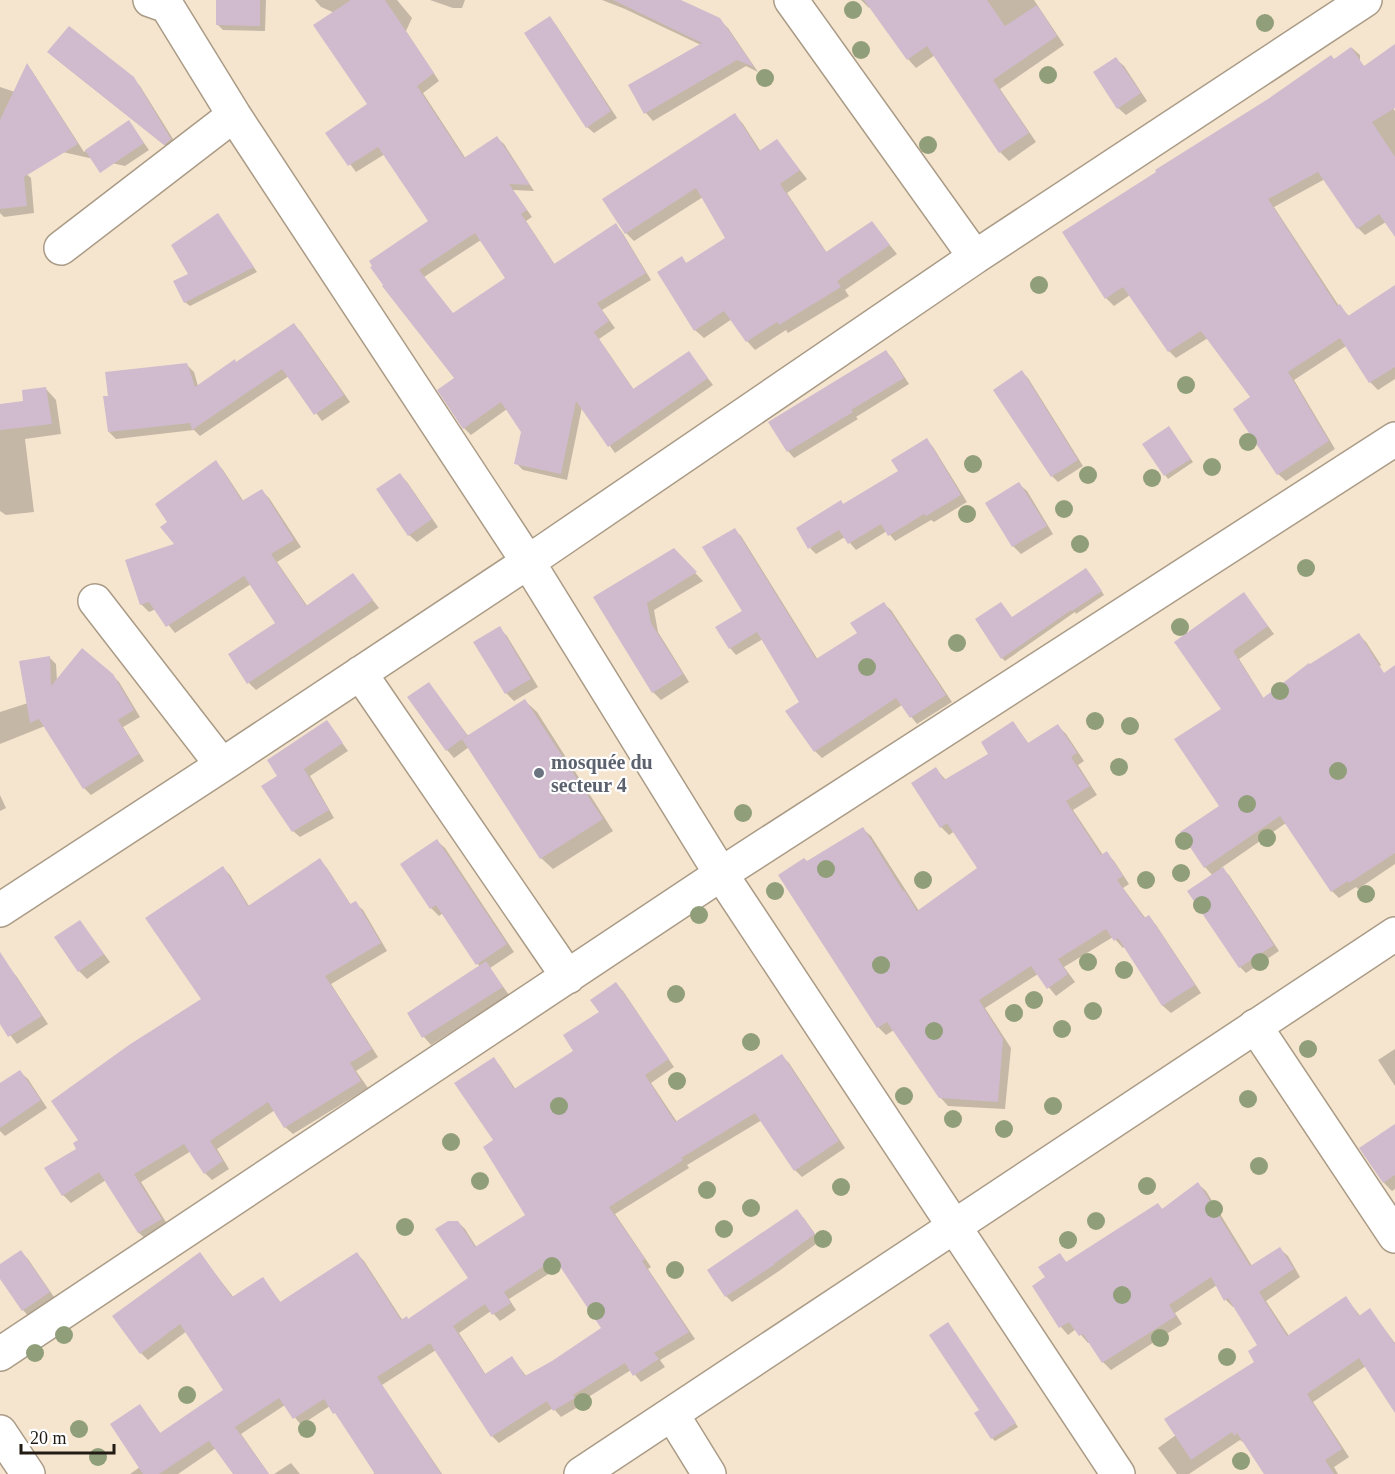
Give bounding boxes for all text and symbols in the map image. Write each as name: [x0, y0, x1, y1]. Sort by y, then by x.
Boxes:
place label: mosquée du secteur 4: [551, 751, 653, 796]
marker: mosquée du secteur 4: [532, 766, 546, 780]
scale bar: [21, 1417, 114, 1455]
text: 20 m: [30, 1428, 67, 1448]

